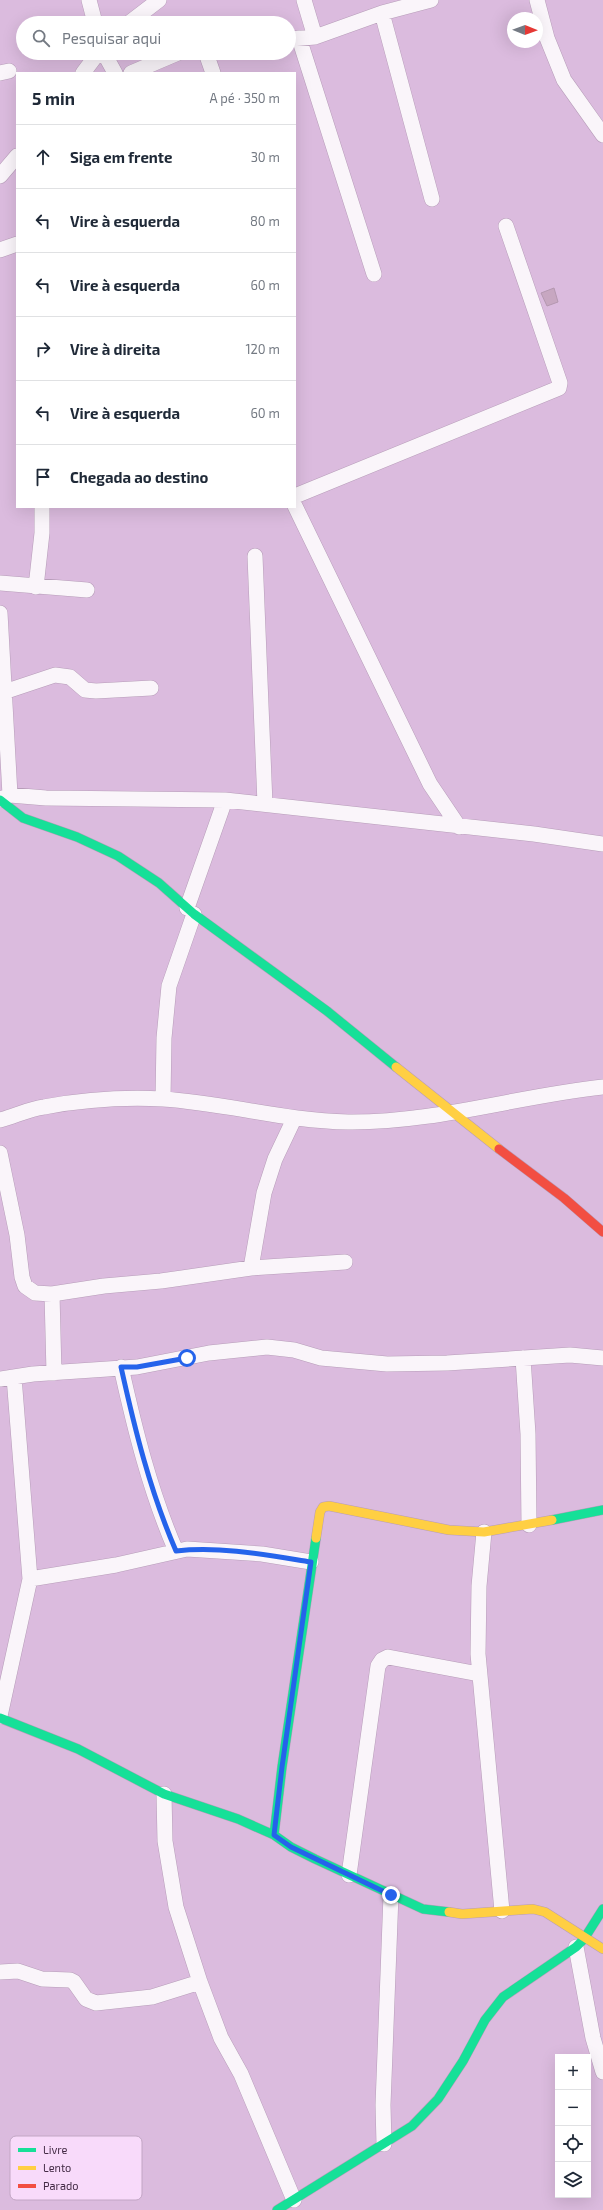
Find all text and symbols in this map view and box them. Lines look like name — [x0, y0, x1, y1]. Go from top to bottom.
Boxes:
north arrow — [507, 12, 543, 48]
search box — [16, 16, 296, 60]
icon: search — [30, 27, 52, 49]
text: Pesquisar aqui — [62, 29, 161, 47]
text: 5 min — [32, 88, 75, 108]
text: A pé · 350 m — [210, 90, 280, 106]
icon: ahead — [32, 146, 54, 168]
text: Siga em frente — [70, 148, 172, 166]
text: 30 m — [251, 149, 280, 165]
icon: left — [32, 210, 54, 232]
text: Vire à esquerda — [70, 212, 180, 230]
text: 80 m — [250, 213, 280, 229]
icon: left — [32, 274, 54, 296]
text: Vire à esquerda — [70, 276, 180, 294]
text: 60 m — [250, 277, 280, 293]
icon: right — [32, 338, 54, 360]
text: Vire à direita — [70, 340, 160, 358]
text: 120 m — [245, 341, 280, 357]
icon: left — [32, 402, 54, 424]
text: Vire à esquerda — [70, 404, 180, 422]
text: 60 m — [250, 405, 280, 421]
icon: arrive — [32, 466, 54, 488]
text: Chegada ao destino — [70, 468, 208, 486]
route start — [178, 1349, 196, 1367]
route end — [382, 1886, 400, 1904]
map controls — [555, 2054, 591, 2198]
button: + — [555, 2054, 591, 2090]
button: − — [555, 2090, 591, 2126]
button: locate — [555, 2126, 591, 2162]
legend — [10, 2136, 142, 2200]
text: Livre — [43, 2143, 67, 2156]
text: Lento — [43, 2161, 71, 2174]
button: layers — [555, 2162, 591, 2198]
text: Parado — [43, 2179, 79, 2192]

